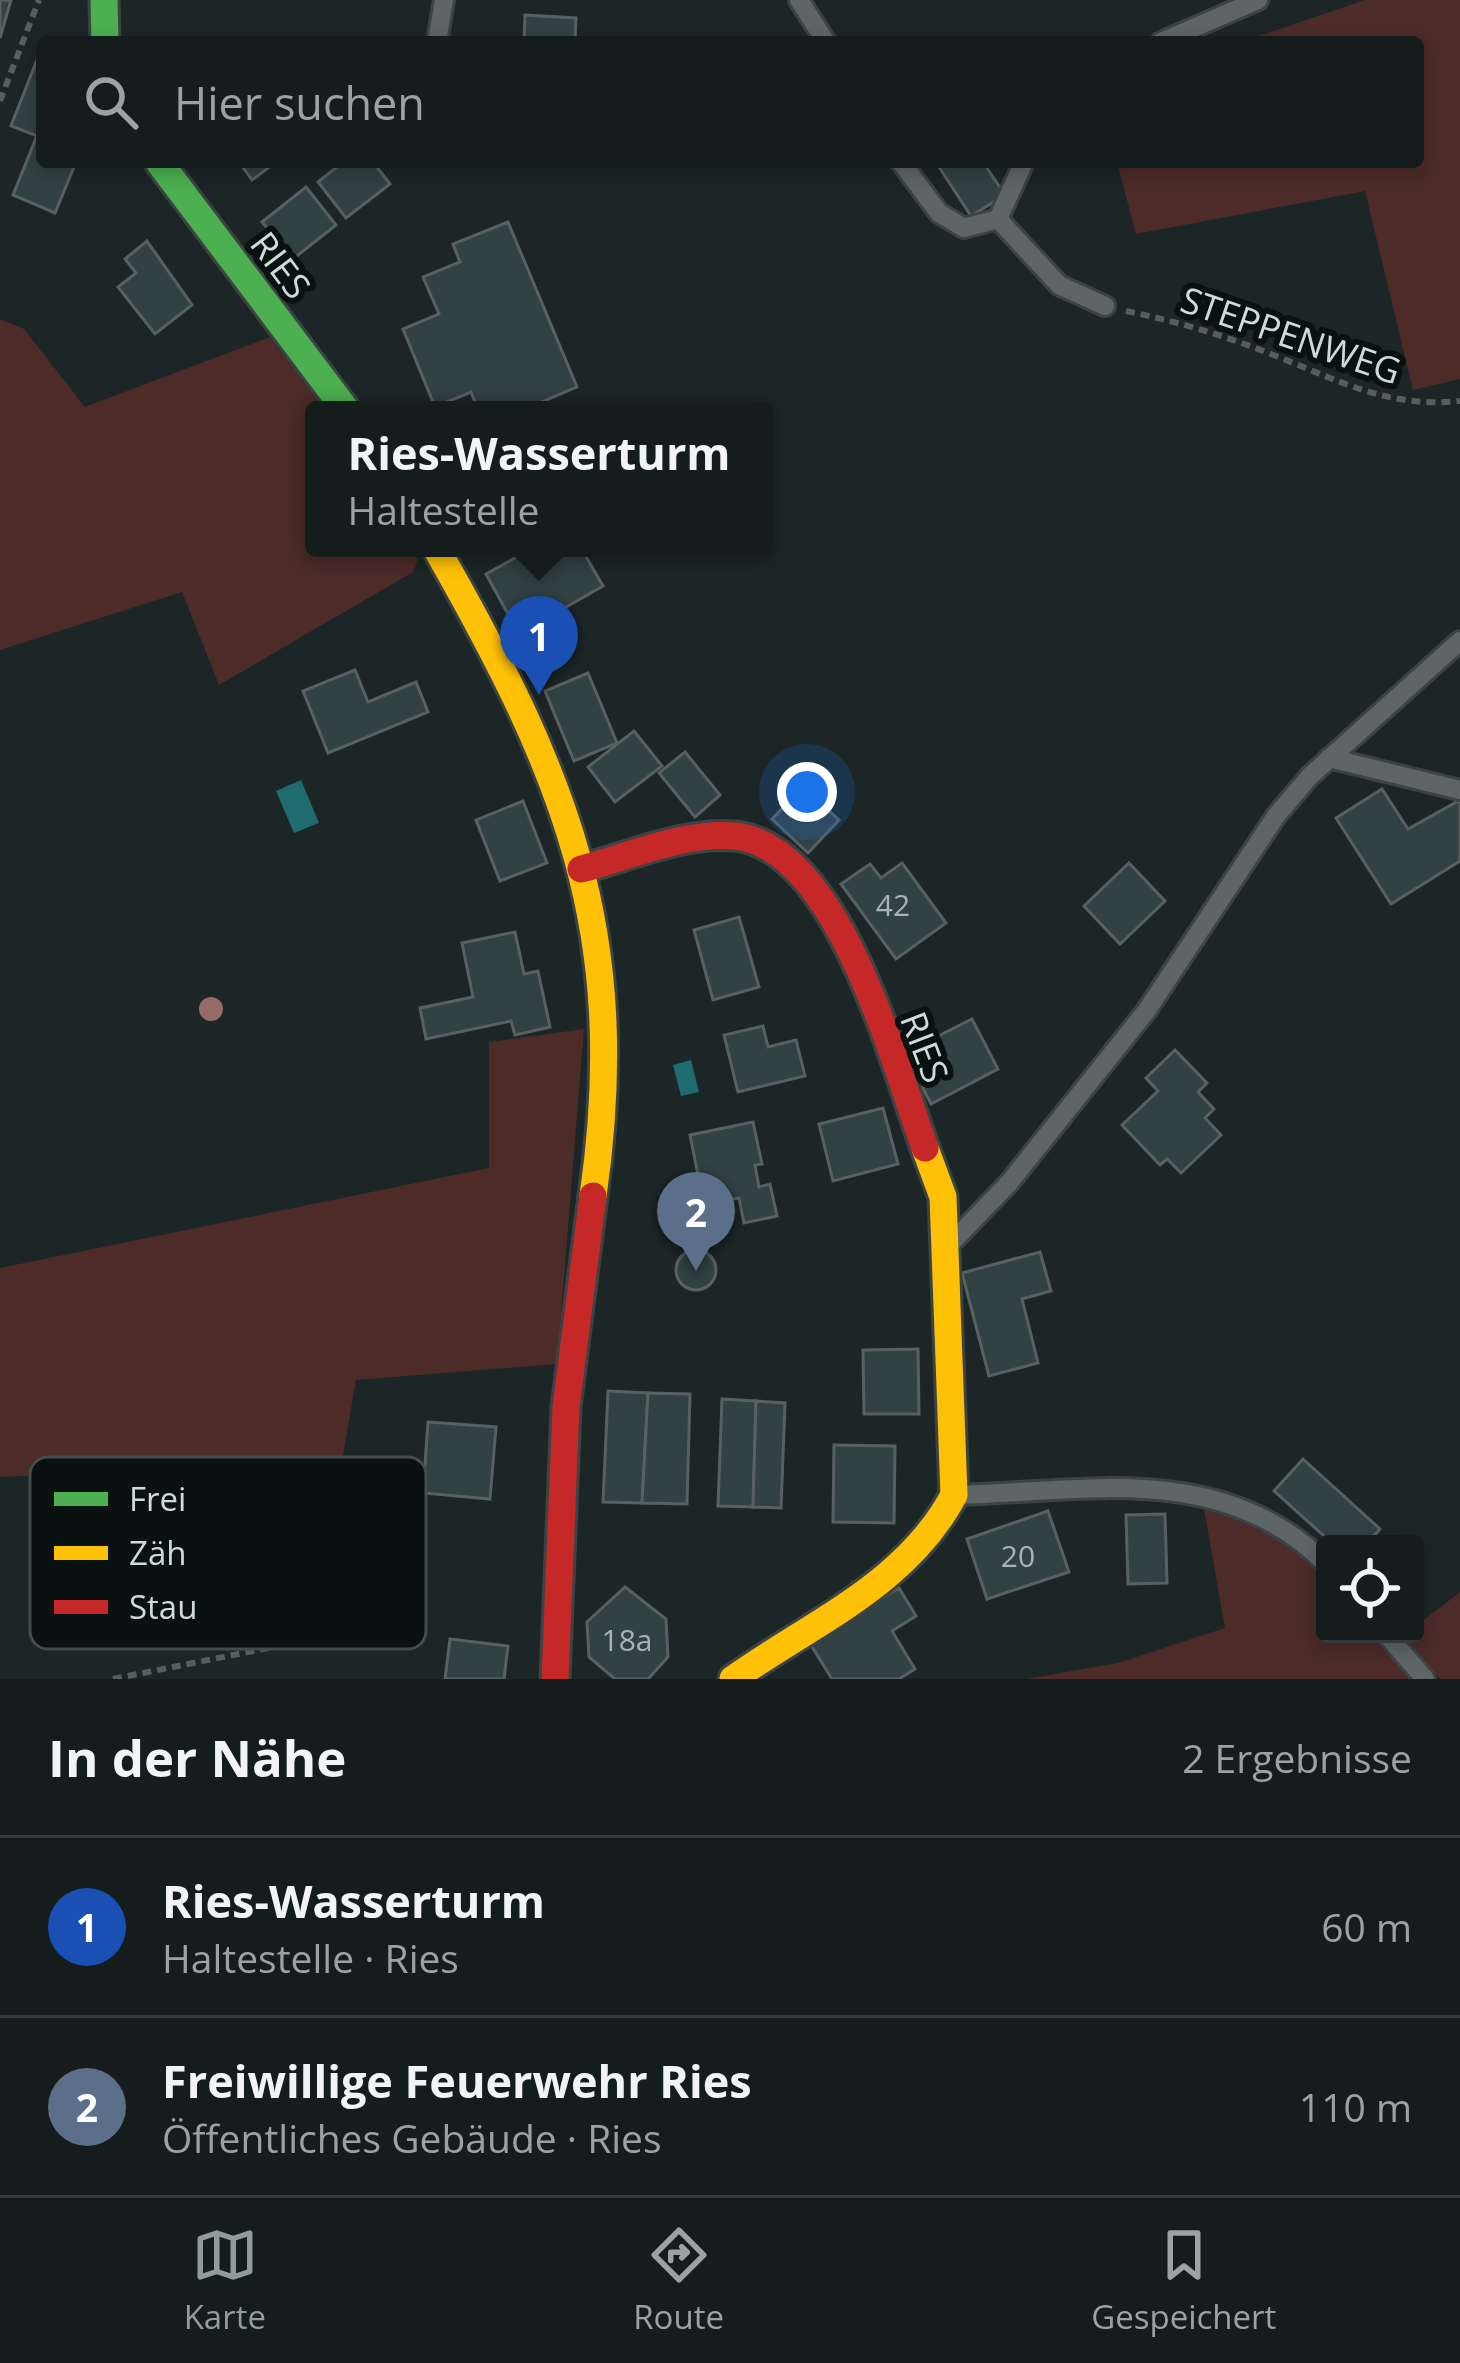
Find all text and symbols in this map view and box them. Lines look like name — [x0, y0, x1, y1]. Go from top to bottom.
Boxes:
search box — [36, 36, 1424, 168]
icon: search — [78, 69, 144, 135]
text: Hier suchen — [174, 72, 425, 133]
street label: RIES — [240, 221, 322, 309]
street label: STEPPENWEG — [1175, 274, 1407, 396]
popup — [305, 401, 773, 557]
text: Ries-Wasserturm — [347, 422, 731, 483]
text: Haltestelle — [347, 483, 540, 536]
pin: 1 — [500, 596, 578, 695]
your location — [777, 762, 837, 822]
house number: 42 — [876, 884, 910, 925]
street label: RIES — [889, 1005, 961, 1089]
pin: 2 — [657, 1172, 735, 1271]
legend — [30, 1457, 426, 1649]
text: Frei — [129, 1476, 186, 1521]
text: Zäh — [129, 1530, 186, 1575]
house number: 20 — [1001, 1535, 1035, 1576]
map controls — [1316, 1535, 1424, 1643]
button: locate — [1316, 1535, 1424, 1643]
text: Stau — [129, 1584, 197, 1629]
house number: 18a — [602, 1619, 652, 1660]
text: In der Nähe — [48, 1722, 346, 1792]
text: 2 Ergebnisse — [1182, 1731, 1412, 1784]
text: Ries-Wasserturm — [162, 1870, 545, 1931]
text: 1 — [76, 1900, 98, 1953]
text: 60 m — [1321, 1900, 1412, 1953]
text: Haltestelle · Ries — [162, 1931, 459, 1984]
text: Freiwillige Feuerwehr Ries — [162, 2050, 752, 2111]
text: 2 — [76, 2080, 98, 2133]
text: 110 m — [1299, 2080, 1412, 2133]
text: Öffentliches Gebäude · Ries — [162, 2111, 662, 2164]
tab: Karte — [184, 2222, 266, 2339]
tab: Route — [633, 2222, 724, 2339]
tab: Gespeichert — [1091, 2222, 1276, 2339]

